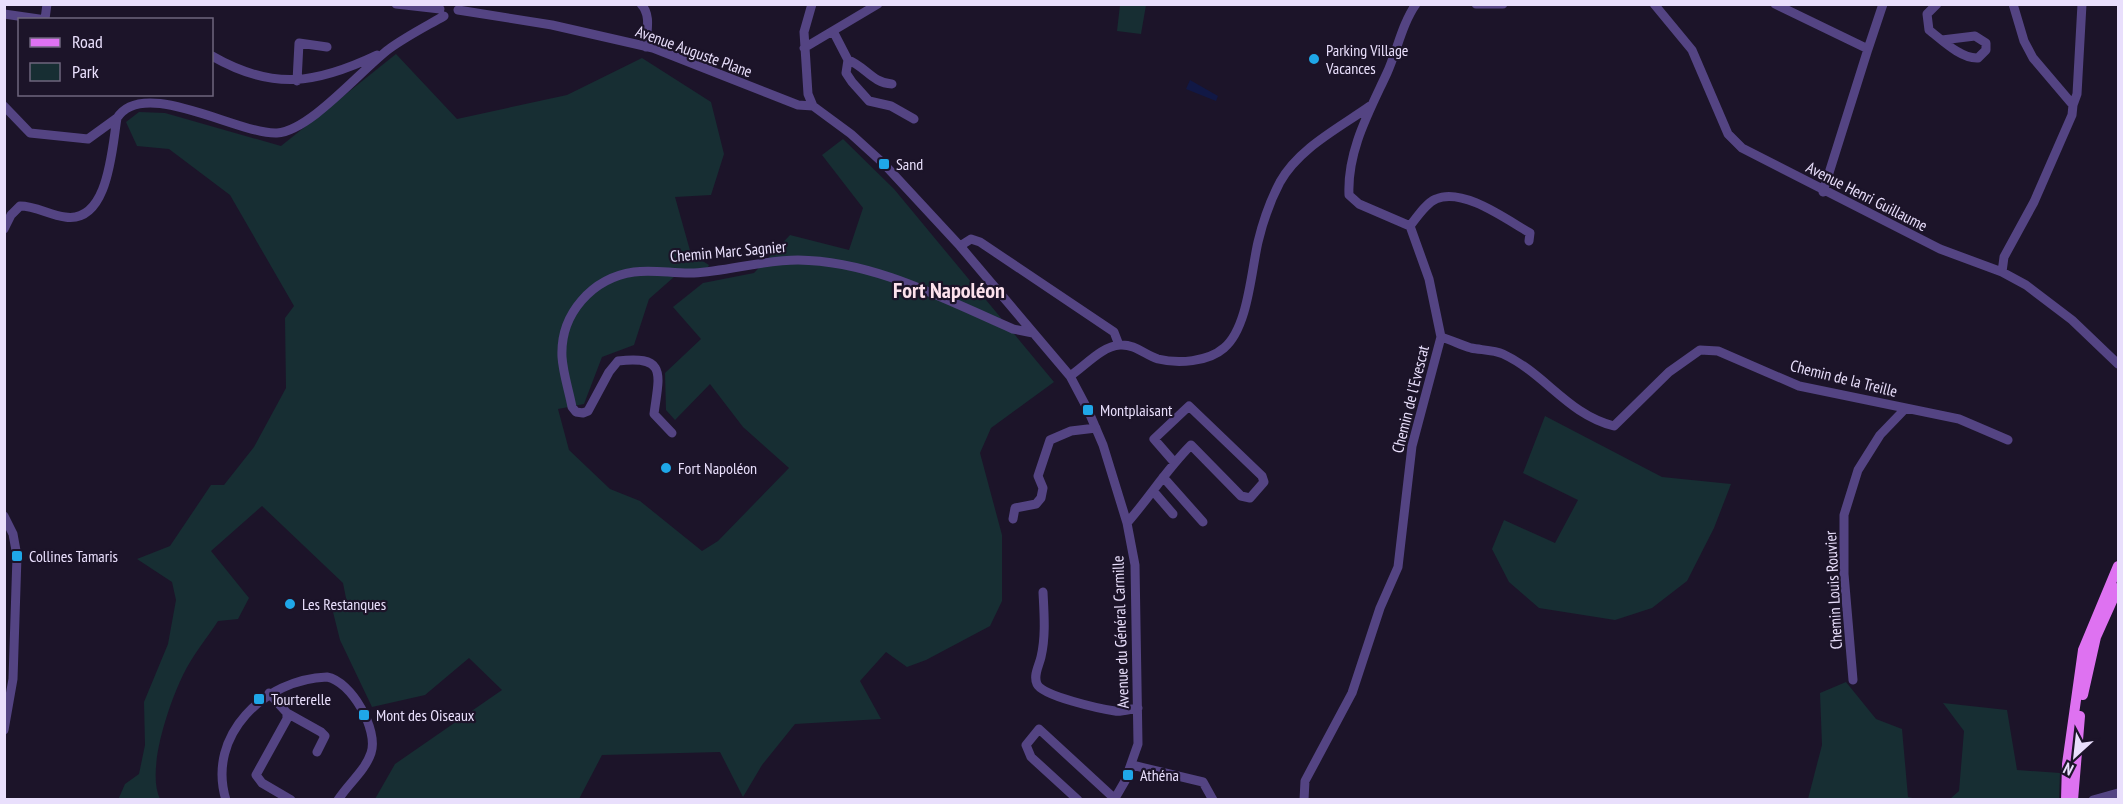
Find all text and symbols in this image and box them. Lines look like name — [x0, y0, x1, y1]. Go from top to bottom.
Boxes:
legend — [18, 18, 213, 96]
street label: Avenue Auguste Plane — [633, 21, 755, 81]
text: Road — [72, 30, 103, 53]
place label: Parking Village Vacances — [1325, 40, 1408, 78]
marker: Parking Village Vacances — [1307, 52, 1321, 66]
text: Park — [72, 60, 99, 83]
place label: Sand — [896, 154, 923, 174]
marker: Sand — [877, 157, 891, 171]
street label: Avenue Henri Guillaume — [1803, 157, 1931, 235]
street label: Chemin Marc Sagnier — [669, 236, 788, 266]
district label: Fort Napoléon — [893, 276, 1005, 304]
street label: Chemin de l'Evescat — [1387, 342, 1433, 455]
street label: Chemin de la Treille — [1788, 355, 1900, 401]
place label: Montplaisant — [1100, 400, 1173, 420]
marker: Montplaisant — [1081, 403, 1095, 417]
place label: Fort Napoléon — [678, 458, 757, 478]
marker: Fort Napoléon — [659, 461, 673, 475]
street label: Chemin Louis Rouvier — [1820, 529, 1846, 650]
place label: Collines Tamaris — [29, 546, 118, 566]
marker: Collines Tamaris — [10, 549, 24, 563]
street label: Avenue du Général Carmille — [1107, 555, 1133, 709]
place label: Les Restanques — [302, 594, 386, 614]
marker: Les Restanques — [283, 597, 297, 611]
place label: Tourterelle — [271, 689, 331, 709]
marker: Tourterelle — [252, 692, 266, 706]
place label: Mont des Oiseaux — [376, 705, 475, 725]
marker: Mont des Oiseaux — [357, 708, 371, 722]
north arrow — [2045, 726, 2105, 786]
text: N — [2060, 758, 2077, 780]
place label: Athéna — [1140, 765, 1179, 785]
marker: Athéna — [1121, 768, 1135, 782]

